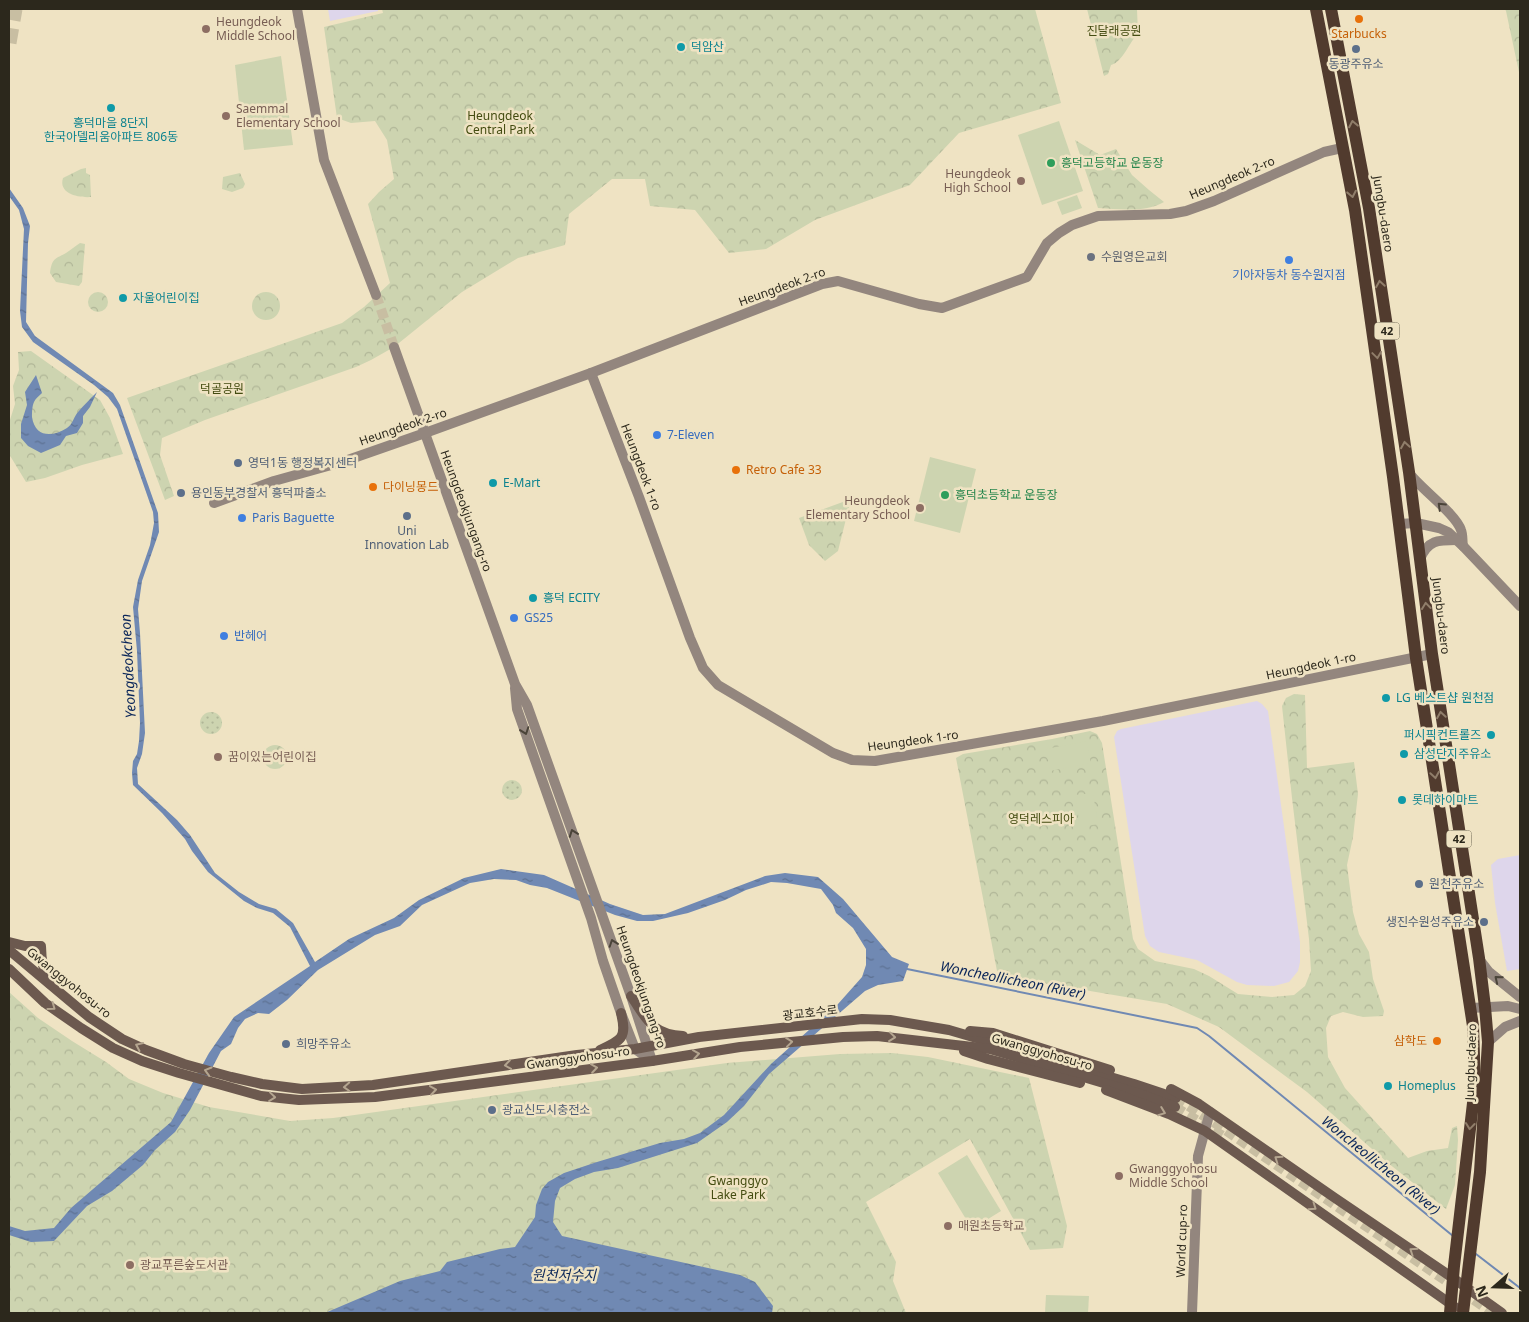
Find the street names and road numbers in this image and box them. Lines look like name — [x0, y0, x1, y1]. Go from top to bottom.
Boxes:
street label: Heungdeok 2-ro — [1186, 152, 1277, 203]
street label: Jungbu-daero — [1369, 174, 1398, 253]
street label: Heungdeok 2-ro — [736, 263, 828, 310]
road number: 42 — [1374, 322, 1400, 340]
street label: Heungdeok 2-ro — [357, 404, 449, 449]
street label: Heungdeok 1-ro — [617, 421, 666, 513]
street label: Heungdeokjungang-ro — [437, 448, 496, 574]
street label: Jungbu-daero — [1428, 576, 1455, 655]
street label: Heungdeok 1-ro — [1264, 648, 1357, 683]
street label: Heungdeok 1-ro — [866, 726, 959, 755]
road number: 42 — [1446, 831, 1472, 848]
street label: Heungdeokjungang-ro — [613, 923, 670, 1050]
street label: Gwanggyohosu-ro — [23, 943, 115, 1022]
street label: 광교호수로 — [782, 1001, 838, 1024]
street label: Jungbu-daero — [1461, 1023, 1480, 1102]
street label: Gwanggyohosu-ro — [990, 1029, 1095, 1074]
street label: Gwanggyohosu-ro — [525, 1042, 631, 1073]
street label: World cup-ro — [1172, 1204, 1191, 1278]

